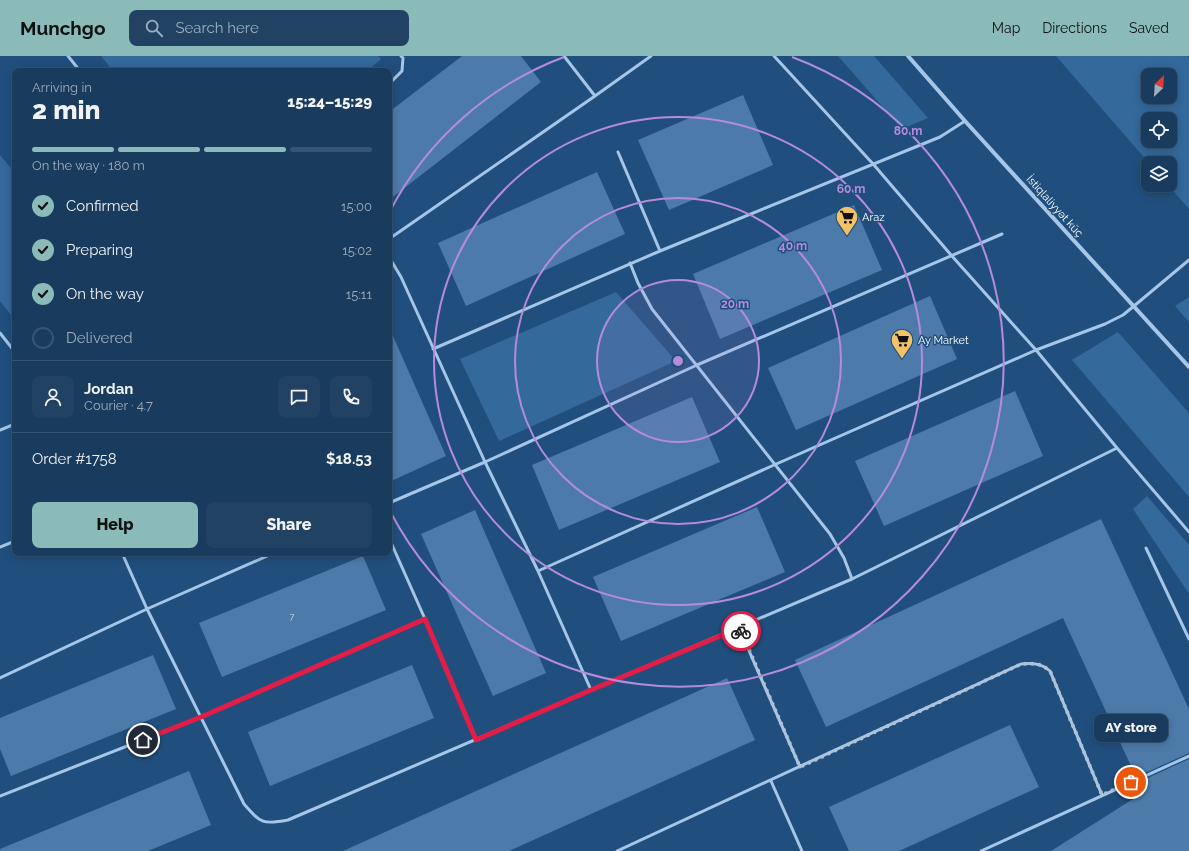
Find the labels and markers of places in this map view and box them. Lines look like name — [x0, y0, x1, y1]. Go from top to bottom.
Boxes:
supermarket icon: Araz — [834, 204, 860, 237]
place label: Araz — [862, 211, 885, 224]
supermarket icon: Ay Market — [889, 327, 915, 360]
place label: Ay Market — [918, 334, 969, 347]
centre of rings — [671, 354, 685, 368]
callout: AY store — [1094, 714, 1168, 742]
pin — [126, 723, 160, 757]
pin — [1114, 765, 1148, 799]

